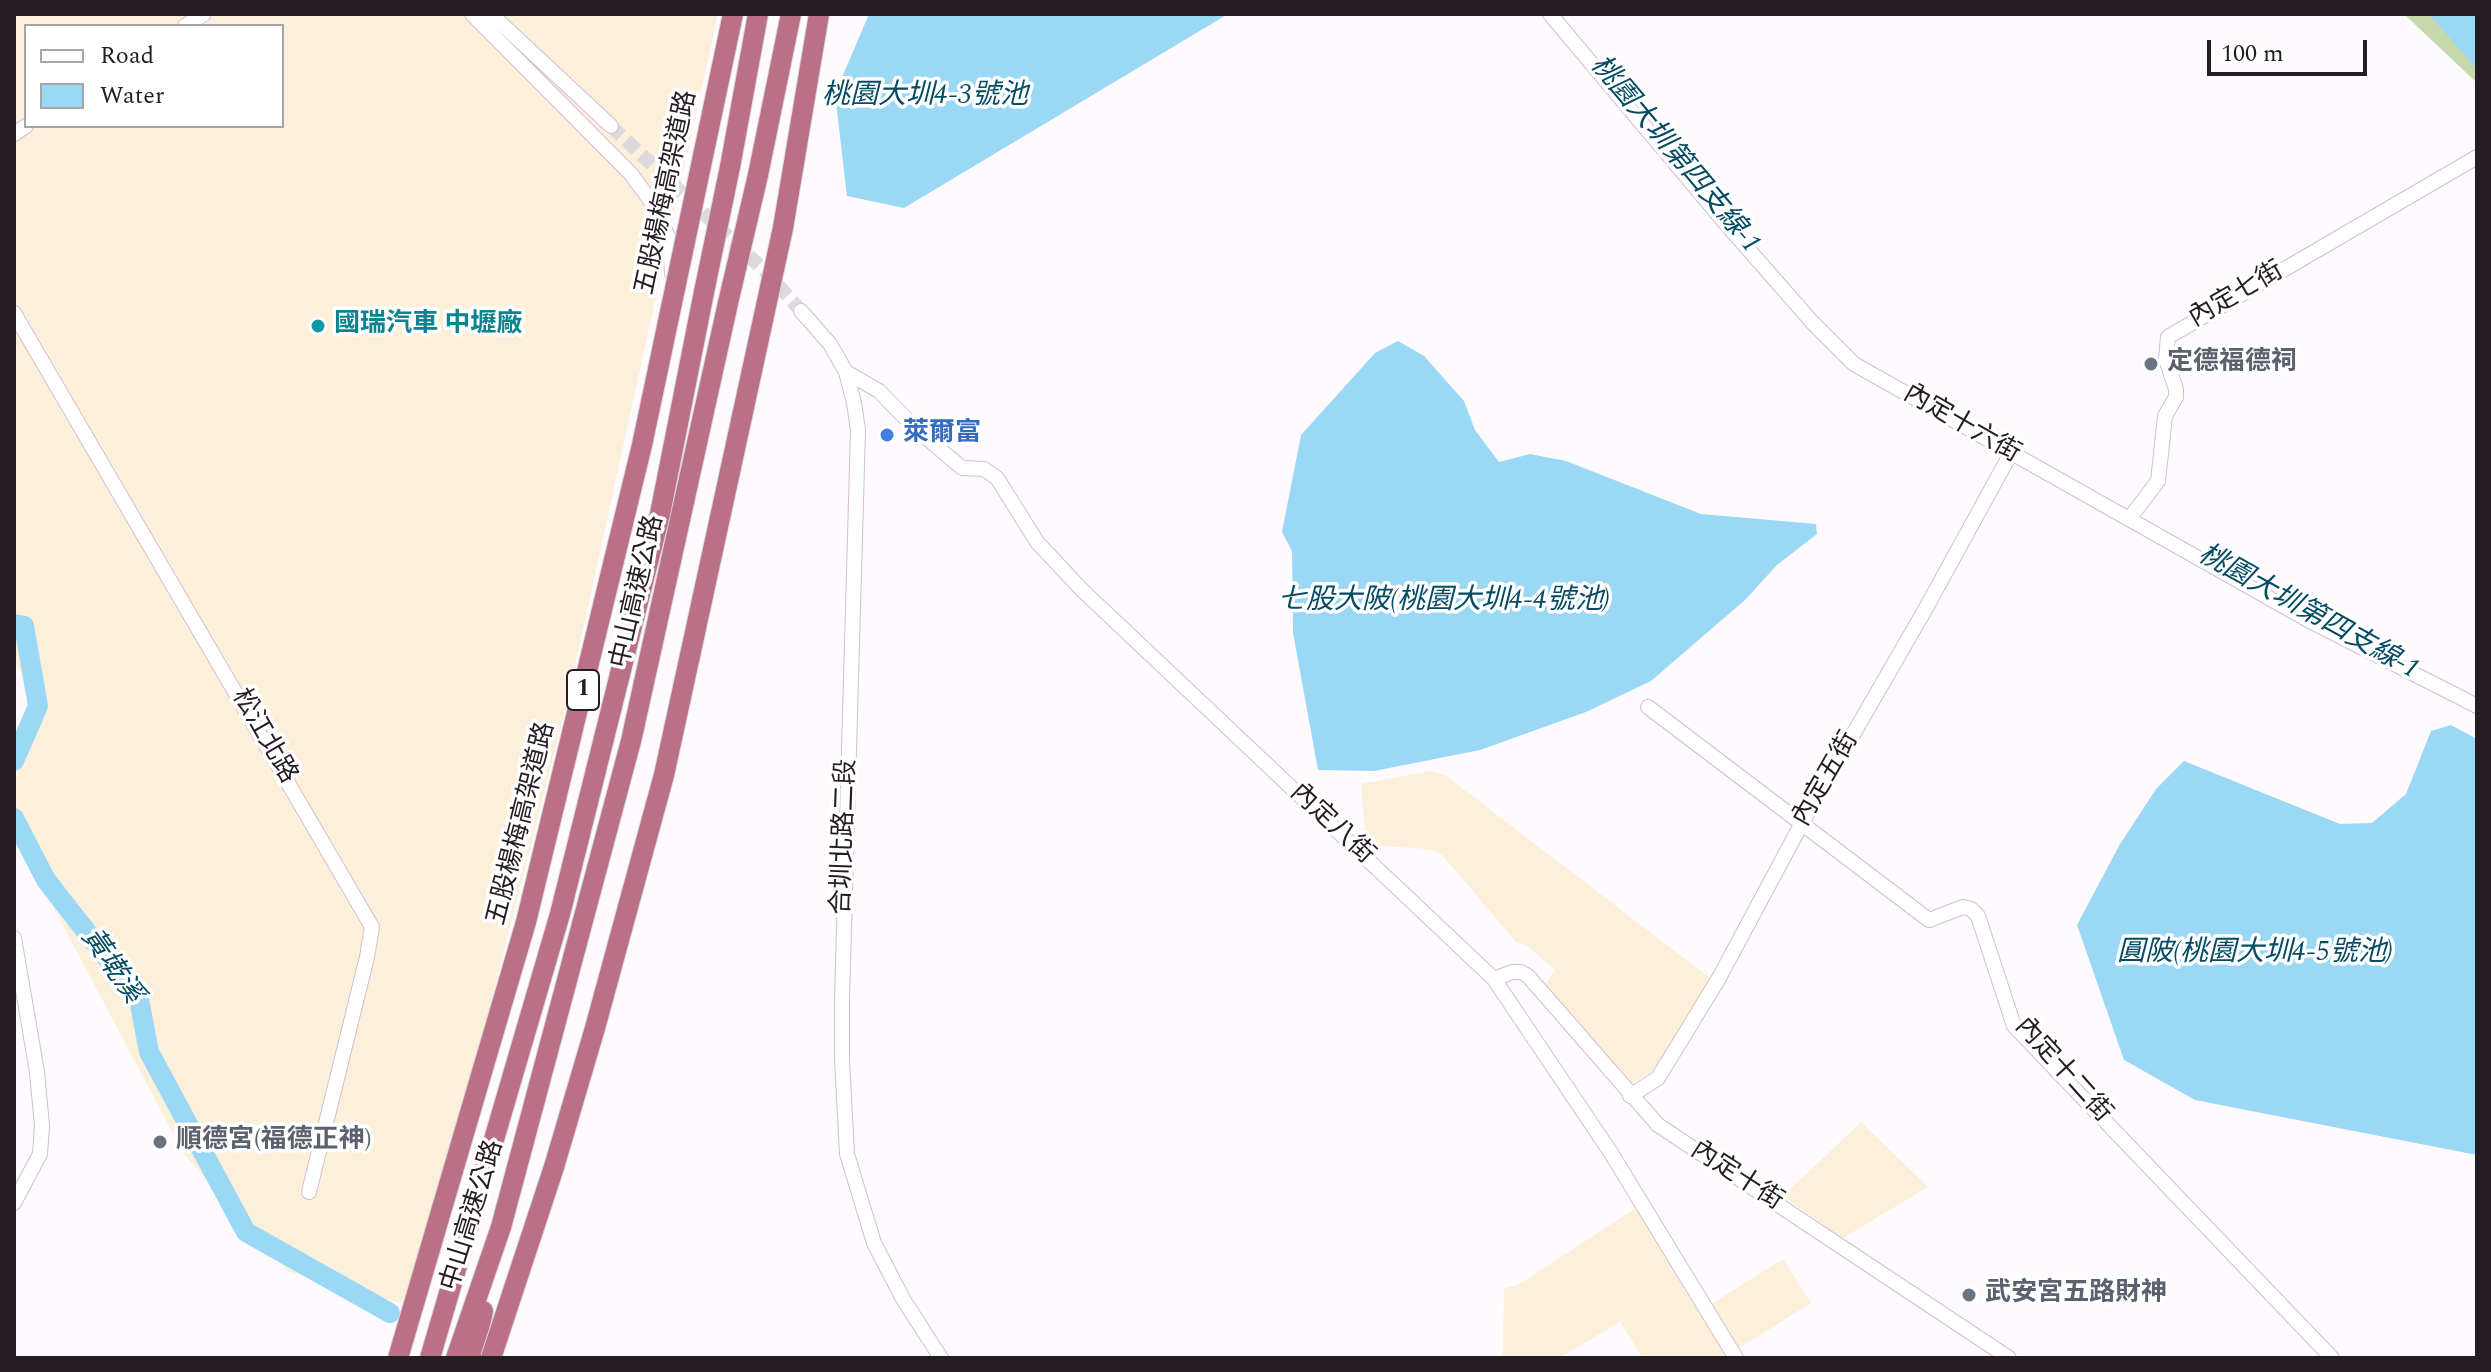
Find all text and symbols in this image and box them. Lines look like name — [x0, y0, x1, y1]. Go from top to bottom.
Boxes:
legend — [24, 24, 284, 128]
scale bar — [2211, 24, 2371, 74]
text: 100 m — [2221, 36, 2284, 72]
text: Road — [100, 38, 154, 74]
water label: 桃園大圳第四支線-1 — [1581, 50, 1767, 262]
text: Water — [100, 78, 164, 114]
water label: 桃園大圳4-3號池 — [822, 81, 1028, 115]
street label: 五股楊梅高架道路 — [631, 88, 705, 298]
street label: 內定七街 — [2184, 256, 2290, 336]
place label: 國瑞汽車 中壢廠 — [334, 310, 522, 342]
marker: 國瑞汽車 中壢廠 — [309, 317, 327, 335]
place label: 定德福德祠 — [2167, 348, 2297, 380]
marker: 定德福德祠 — [2142, 355, 2160, 373]
street label: 內定十六街 — [1897, 379, 2025, 471]
place label: 萊爾富 — [903, 419, 981, 451]
marker: 萊爾富 — [878, 426, 896, 444]
street label: 中山高速公路 — [606, 512, 672, 672]
water label: 桃園大圳第四支線-1 — [2191, 539, 2425, 689]
water label: 七股大陂(桃園大圳4-4號池) — [1278, 586, 1610, 620]
road number: 1 — [567, 670, 599, 710]
street label: 松江北路 — [223, 684, 303, 790]
street label: 五股楊梅高架道路 — [483, 719, 563, 929]
street label: 內定五街 — [1787, 727, 1867, 833]
street label: 合圳北路二段 — [828, 759, 864, 915]
street label: 內定八街 — [1282, 778, 1380, 872]
water label: 黃墘溪 — [72, 923, 148, 1011]
water label: 圓陂(桃園大圳4-5號池) — [2117, 938, 2393, 972]
street label: 內定十二街 — [2007, 1012, 2117, 1130]
place label: 順德宮(福德正神) — [176, 1126, 372, 1158]
marker: 順德宮(福德正神) — [151, 1133, 169, 1151]
street label: 內定十街 — [1684, 1136, 1788, 1218]
street label: 中山高速公路 — [436, 1137, 512, 1295]
place label: 武安宮五路財神 — [1985, 1279, 2167, 1311]
marker: 武安宮五路財神 — [1960, 1286, 1978, 1304]

